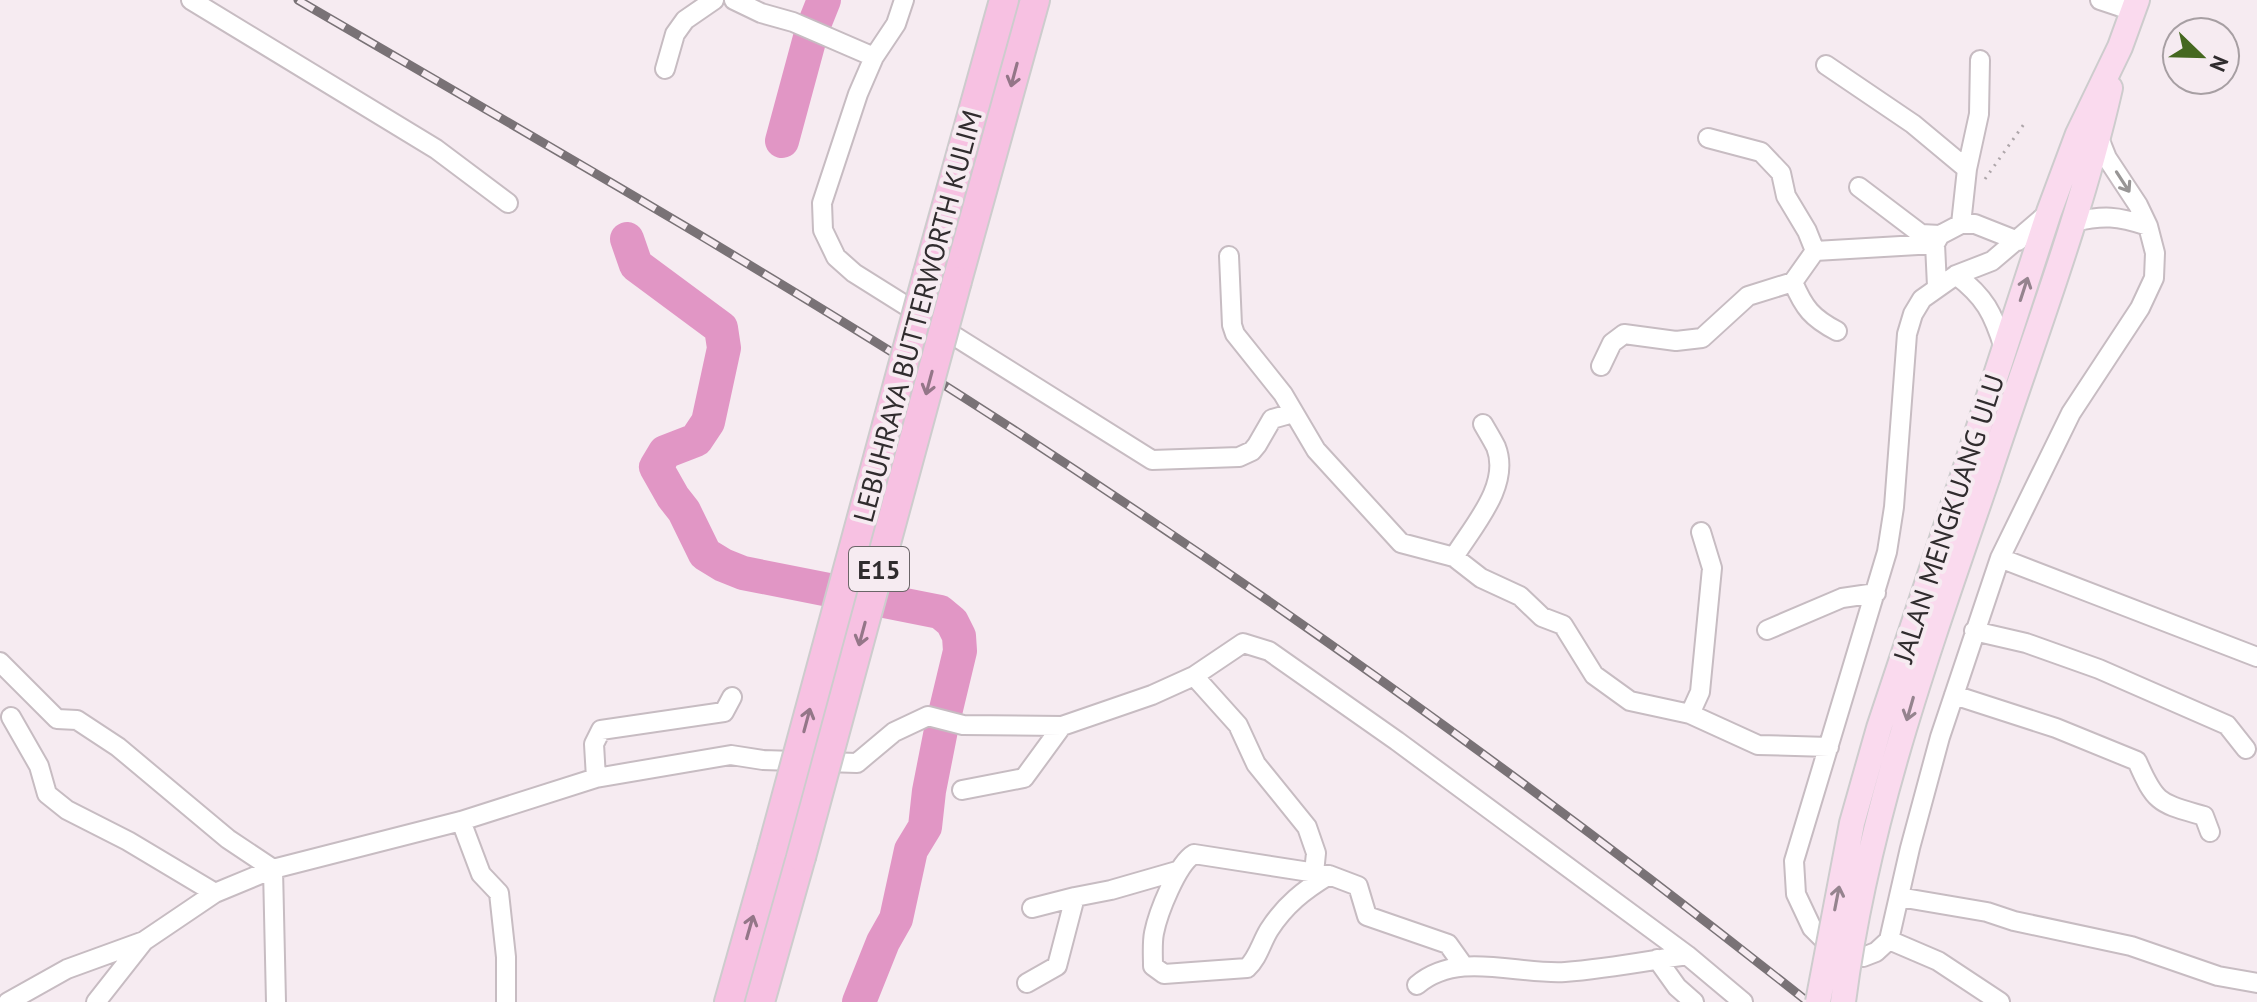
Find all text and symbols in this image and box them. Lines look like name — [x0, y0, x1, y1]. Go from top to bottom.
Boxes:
north arrow — [2161, 16, 2241, 96]
text: N — [2204, 52, 2235, 76]
one-way arrow — [1006, 62, 1021, 88]
street label: LEBUHRAYA BUTTERWORTH KULIM — [844, 106, 990, 526]
one-way arrow — [2115, 171, 2131, 193]
one-way arrow — [2018, 277, 2032, 302]
one-way arrow — [921, 369, 936, 395]
street label: JALAN MENGKUANG ULU — [1884, 369, 2012, 668]
road number: E15 — [849, 547, 909, 591]
one-way arrow — [853, 620, 868, 646]
one-way arrow — [1902, 696, 1917, 722]
one-way arrow — [801, 708, 816, 734]
one-way arrow — [1830, 885, 1845, 911]
one-way arrow — [744, 915, 758, 940]

